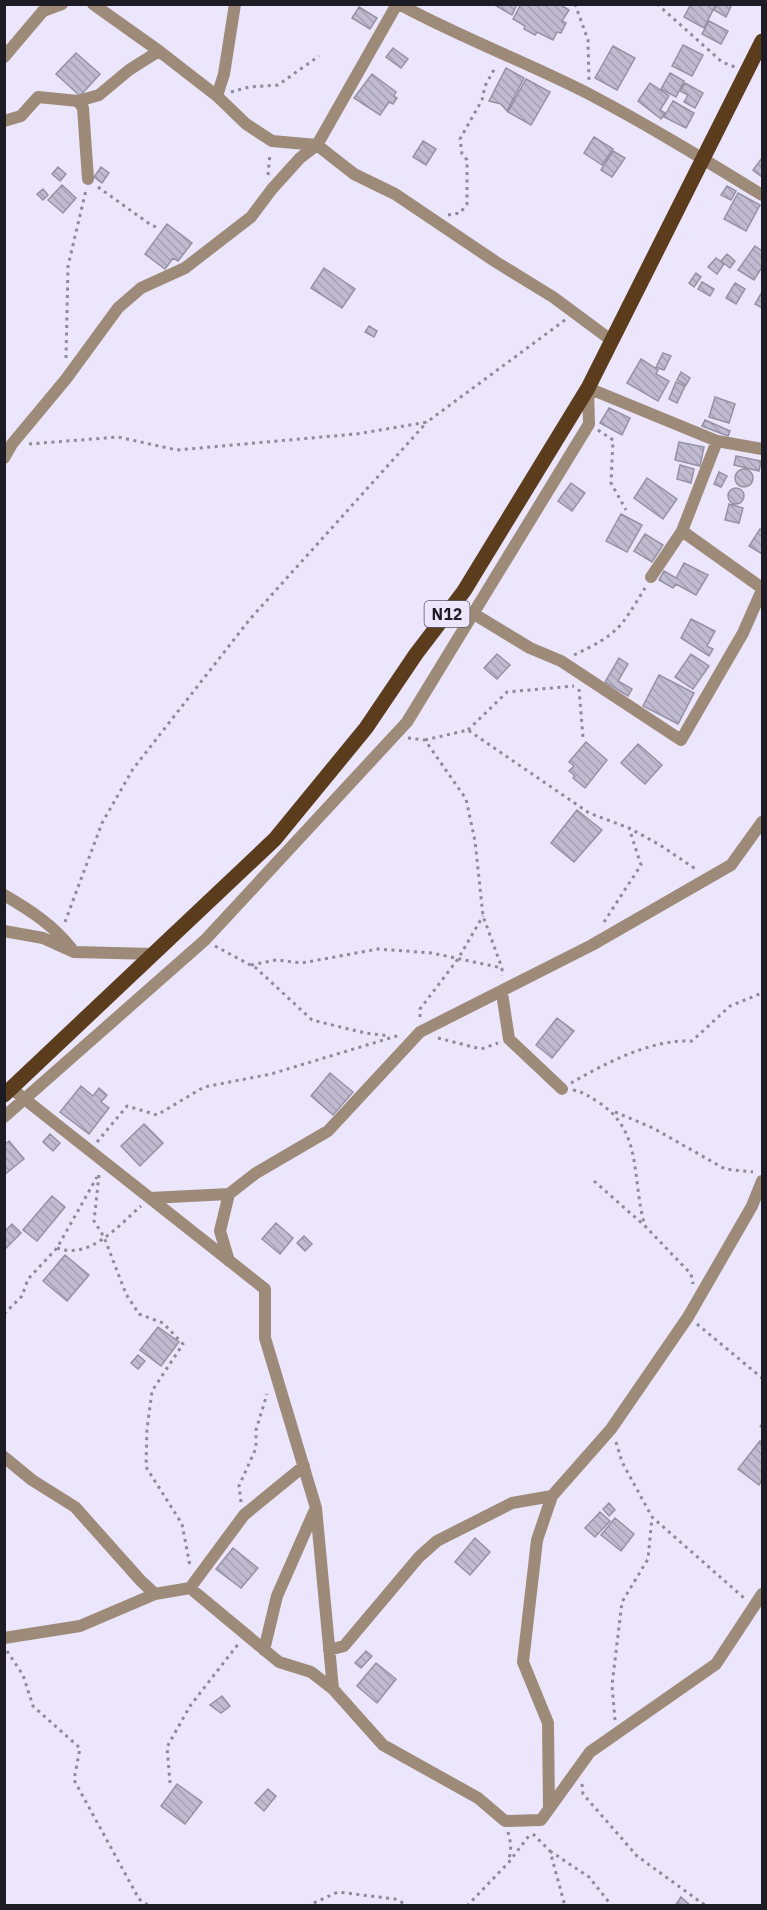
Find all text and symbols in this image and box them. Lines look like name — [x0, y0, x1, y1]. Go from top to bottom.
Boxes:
road number: N12 — [424, 601, 470, 627]

